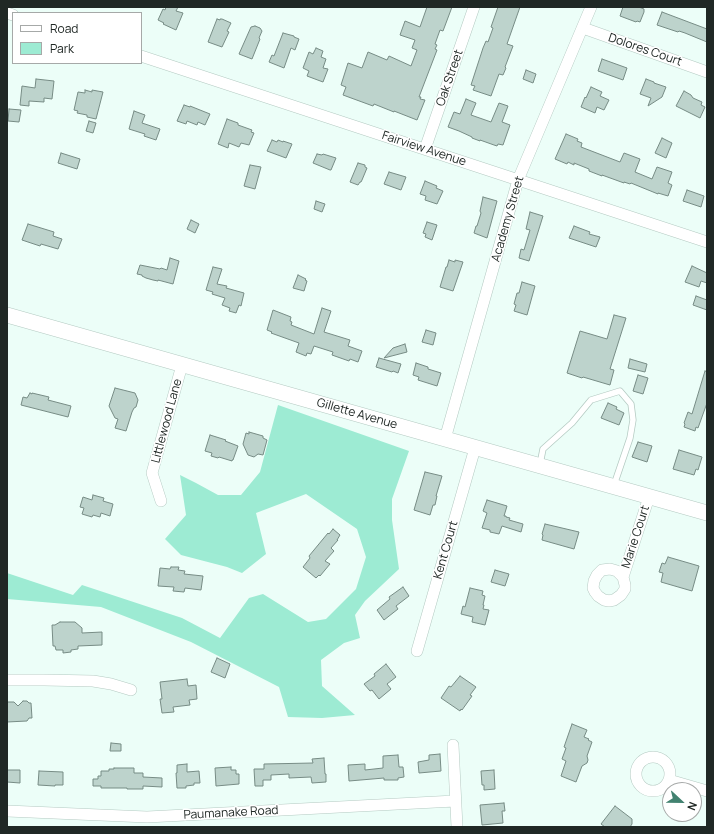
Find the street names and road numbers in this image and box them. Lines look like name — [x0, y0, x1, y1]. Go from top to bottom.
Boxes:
street label: Dolores Court — [606, 31, 684, 69]
street label: Oak Street — [434, 48, 466, 108]
street label: Fairview Avenue — [380, 129, 468, 169]
street label: Academy Street — [489, 174, 527, 264]
street label: Littlewood Lane — [149, 377, 185, 465]
street label: Gillette Avenue — [315, 396, 399, 432]
street label: Marie Court — [619, 504, 653, 570]
street label: Kent Court — [431, 519, 461, 581]
street label: Paumanake Road — [183, 803, 279, 823]

